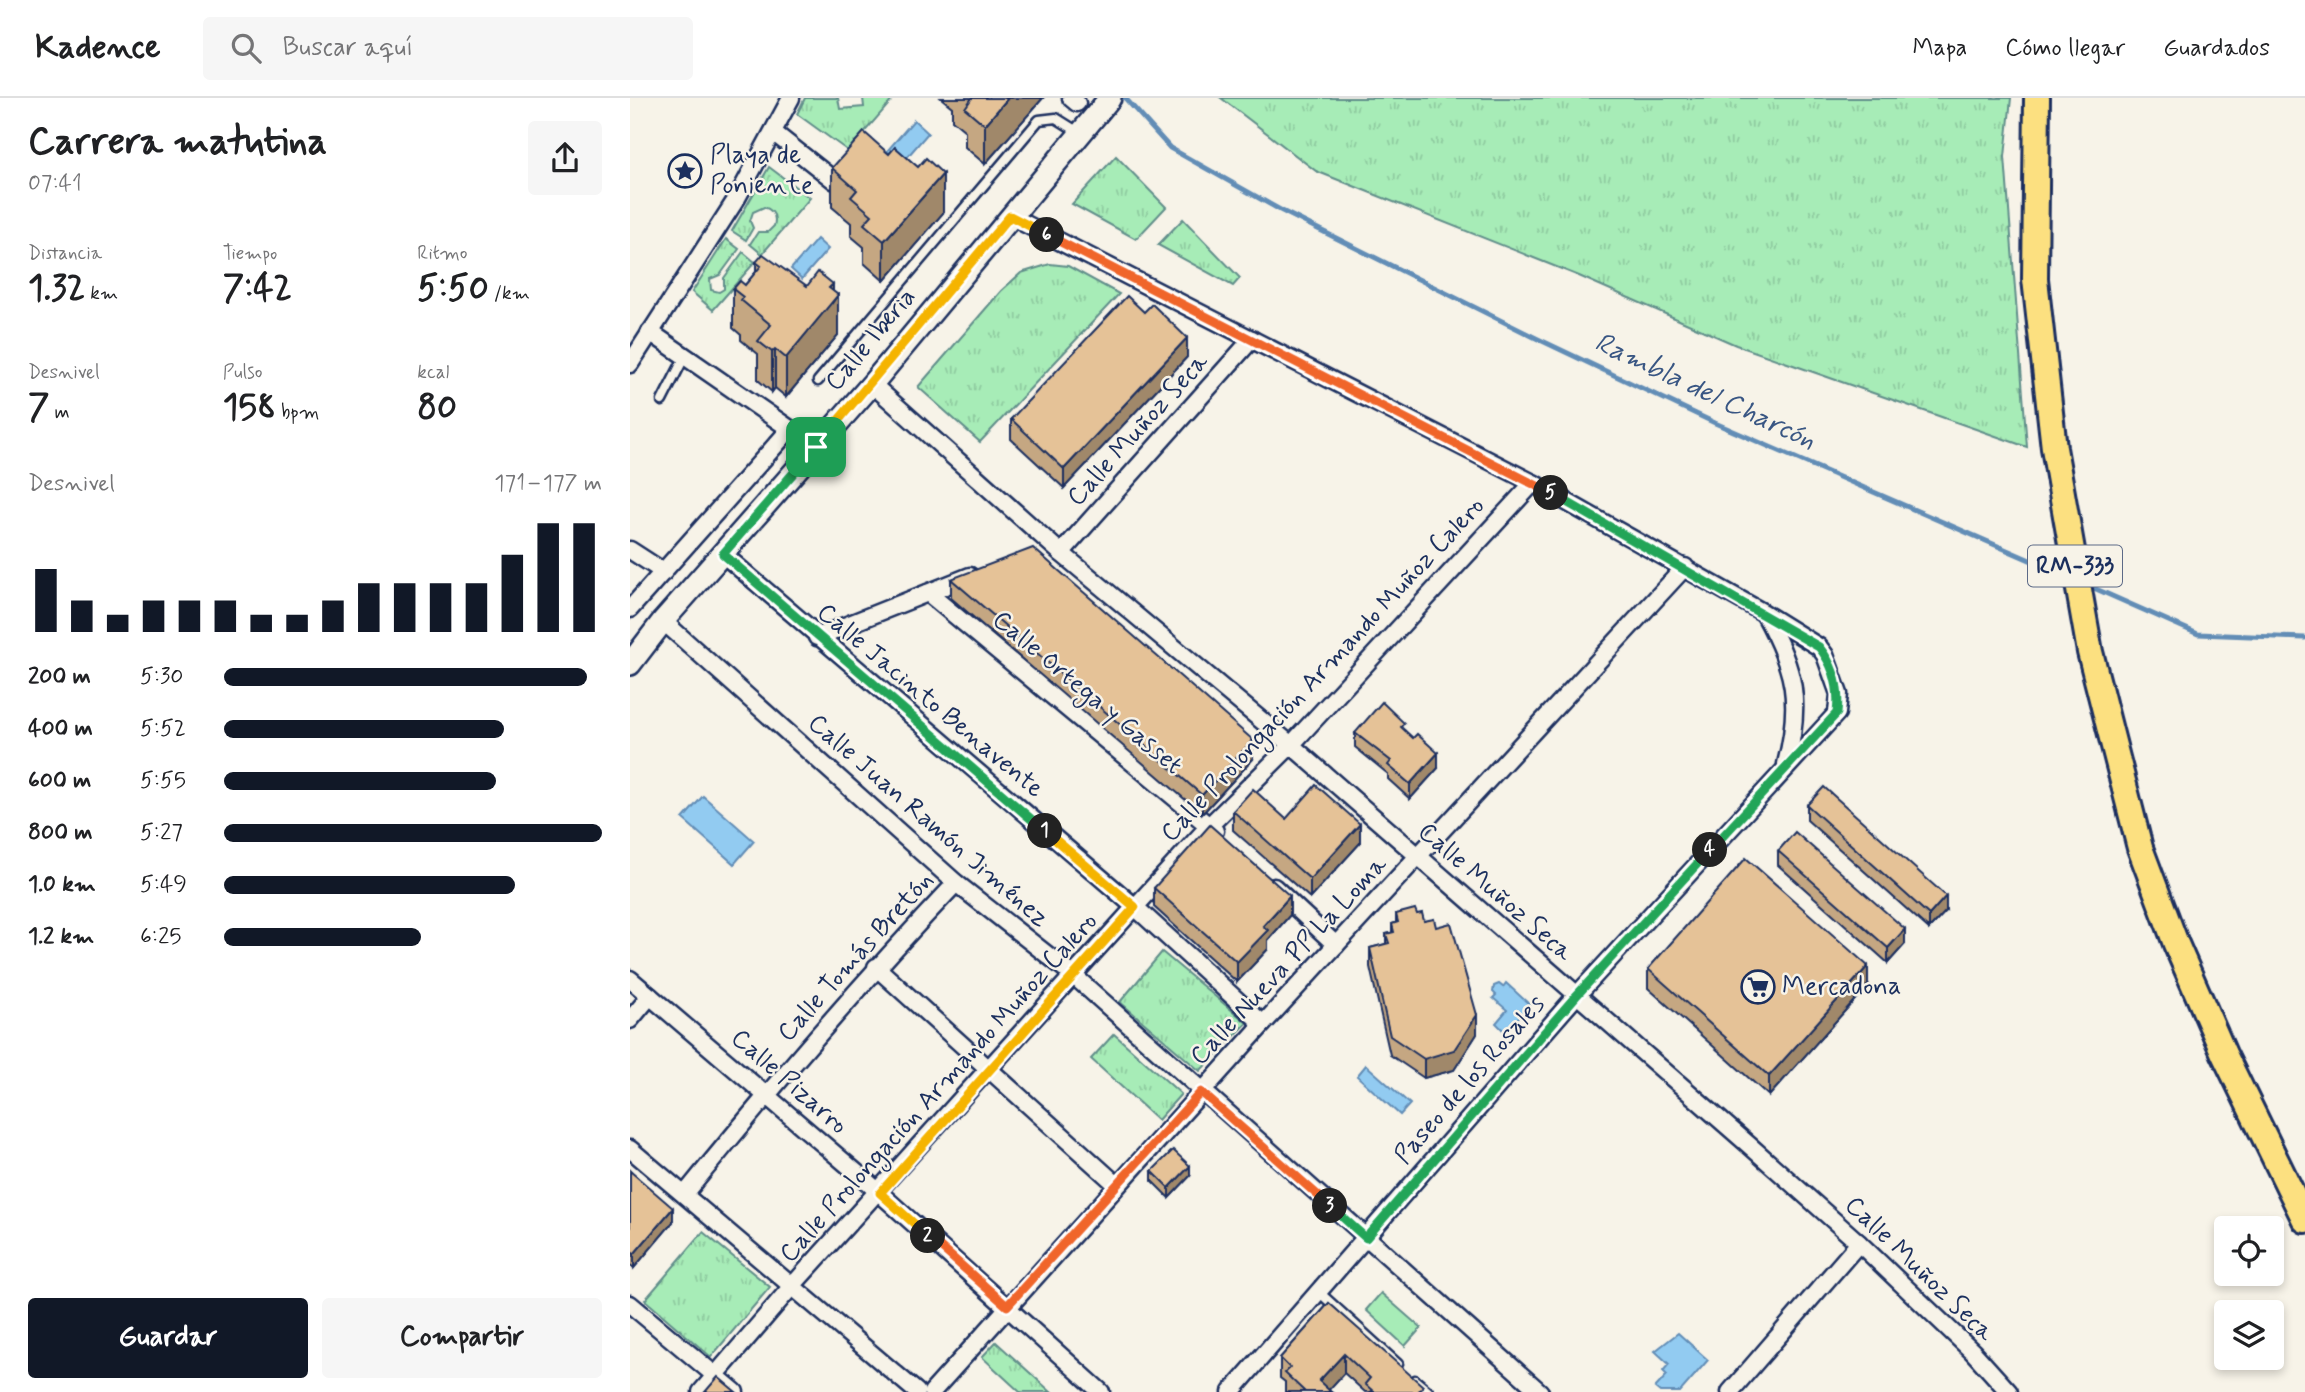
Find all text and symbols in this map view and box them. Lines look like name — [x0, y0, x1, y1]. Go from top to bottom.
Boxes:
search box — [203, 17, 693, 80]
text: Kadence — [35, 26, 161, 70]
icon: search — [227, 29, 265, 67]
text: Buscar aquí — [283, 31, 413, 65]
text: Mapa — [1912, 33, 1967, 64]
text: Cómo llegar — [2005, 33, 2125, 64]
text: Guardados — [2163, 33, 2270, 64]
text: Carrera matutina — [28, 118, 327, 167]
button: share — [528, 121, 602, 195]
place label: Playa de Poniente — [710, 139, 814, 203]
place icon: Playa de Poniente — [666, 152, 704, 190]
text: 07:41 — [28, 169, 82, 199]
pin: 6 — [1030, 218, 1064, 252]
text: 6 — [1042, 222, 1051, 247]
text: Distancia — [28, 241, 102, 266]
text: Tiempo — [223, 241, 277, 266]
text: Ritmo — [417, 241, 468, 266]
text: 1.32 — [28, 266, 85, 312]
text: 7:42 — [223, 266, 292, 312]
text: 5:50 — [417, 266, 489, 312]
text: km — [85, 281, 118, 306]
text: /km — [489, 281, 530, 306]
street label: Calle Iberia — [818, 281, 924, 399]
water label: Rambla del Charcón — [1588, 325, 1822, 459]
street label: Calle Muñoz Seca — [1060, 346, 1216, 514]
text: Desnivel — [28, 360, 100, 385]
text: Pulso — [223, 360, 262, 385]
text: kcal — [417, 360, 449, 385]
text: 7 — [28, 385, 49, 431]
text: 158 — [223, 385, 276, 431]
text: 80 — [417, 385, 457, 431]
text: m — [49, 400, 70, 425]
text: bpm — [276, 400, 319, 425]
pin — [786, 417, 846, 477]
icon: arrive — [797, 428, 835, 466]
text: Desnivel — [28, 469, 115, 499]
text: 171–177 m — [494, 469, 602, 499]
pin: 5 — [1534, 476, 1569, 510]
text: 5 — [1545, 480, 1556, 505]
street label: Calle Prolongación Armando Muñoz Calero — [1154, 490, 1494, 851]
road number: RM-333 — [2028, 546, 2122, 587]
street label: Calle Jacinto Benavente — [809, 596, 1051, 806]
street label: Calle Ortega y Gasset — [983, 603, 1189, 784]
text: 200 m — [28, 662, 91, 692]
text: 5:30 — [140, 662, 184, 692]
street label: Calle Juan Ramón Jiménez — [800, 707, 1056, 935]
text: 400 m — [28, 714, 93, 744]
text: 5:52 — [140, 714, 186, 744]
text: 600 m — [28, 766, 91, 796]
text: 5:55 — [140, 766, 186, 796]
pin: 1 — [1028, 814, 1062, 848]
street label: Calle Muñoz Seca — [1410, 815, 1580, 969]
text: 800 m — [28, 818, 92, 848]
text: 5:27 — [140, 818, 183, 848]
text: 1 — [1040, 818, 1049, 843]
pin: 4 — [1692, 832, 1728, 868]
text: 4 — [1704, 837, 1715, 862]
street label: Calle Nueva PP La Loma — [1183, 849, 1395, 1073]
street label: Calle Tomás Bretón — [770, 864, 942, 1050]
text: 1.0 km — [28, 870, 96, 900]
text: 5:49 — [140, 870, 187, 900]
street label: Calle Prolongación Armando Muñoz Calero — [772, 906, 1107, 1272]
text: 1.2 km — [28, 922, 94, 952]
text: 6:25 — [140, 922, 181, 952]
supermarket icon: Mercadona — [1739, 968, 1777, 1006]
place label: Mercadona — [1782, 970, 1901, 1004]
street label: Paseo de los Rosales — [1387, 988, 1553, 1172]
street label: Calle Pizarro — [723, 1022, 855, 1142]
pin: 3 — [1312, 1188, 1348, 1224]
street label: Calle Muñoz Seca — [1837, 1189, 2001, 1349]
text: 3 — [1325, 1193, 1334, 1218]
map controls — [2214, 1216, 2284, 1370]
button: locate — [2214, 1216, 2284, 1286]
pin: 2 — [910, 1218, 946, 1254]
text: 2 — [923, 1223, 932, 1248]
button: Guardar — [28, 1298, 308, 1378]
button: Compartir — [322, 1298, 602, 1378]
button: layers — [2214, 1300, 2284, 1370]

